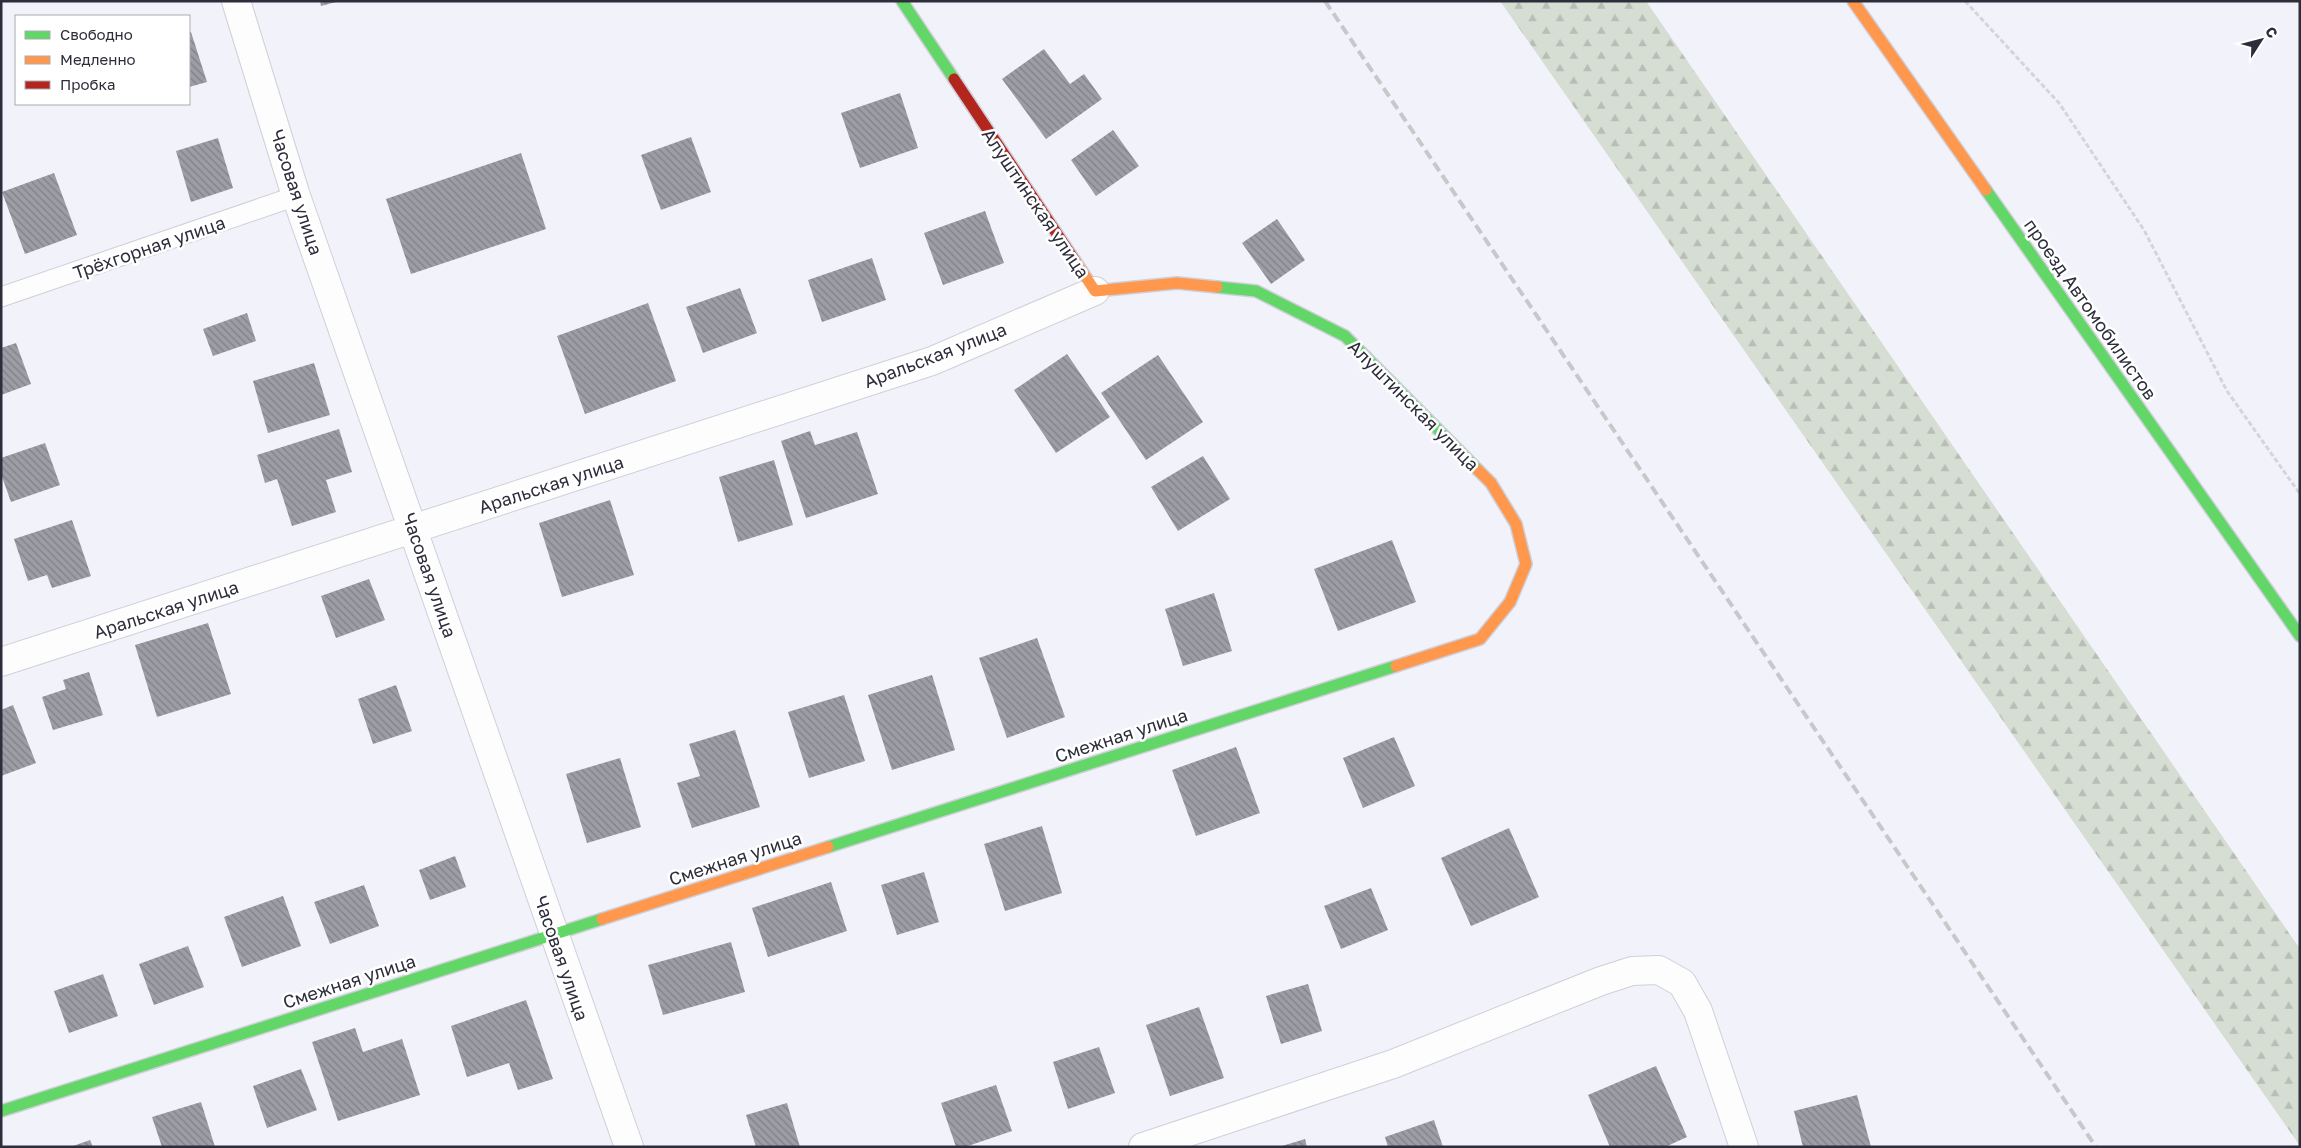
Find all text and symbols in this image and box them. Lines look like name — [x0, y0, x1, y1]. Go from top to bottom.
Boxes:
legend — [15, 15, 190, 105]
north arrow — [2236, 15, 2286, 65]
text: С — [2262, 23, 2282, 41]
text: Свободно — [60, 25, 133, 43]
text: Медленно — [60, 50, 136, 68]
text: Пробка — [60, 75, 115, 93]
street label: Алуштинская улица — [978, 124, 1094, 282]
street label: Часовая улица — [266, 126, 328, 258]
street label: Трёхгорная улица — [70, 211, 228, 283]
street label: проезд Автомобилистов — [2020, 214, 2162, 404]
street label: Аральская улица — [861, 318, 1009, 392]
street label: Алуштинская улица — [1344, 335, 1484, 475]
street label: Аральская улица — [476, 450, 626, 518]
street label: Часовая улица — [398, 510, 462, 640]
street label: Аральская улица — [91, 575, 241, 643]
street label: Смежная улица — [1052, 703, 1190, 767]
street label: Смежная улица — [666, 826, 804, 890]
street label: Часовая улица — [530, 893, 594, 1023]
street label: Смежная улица — [280, 949, 418, 1013]

